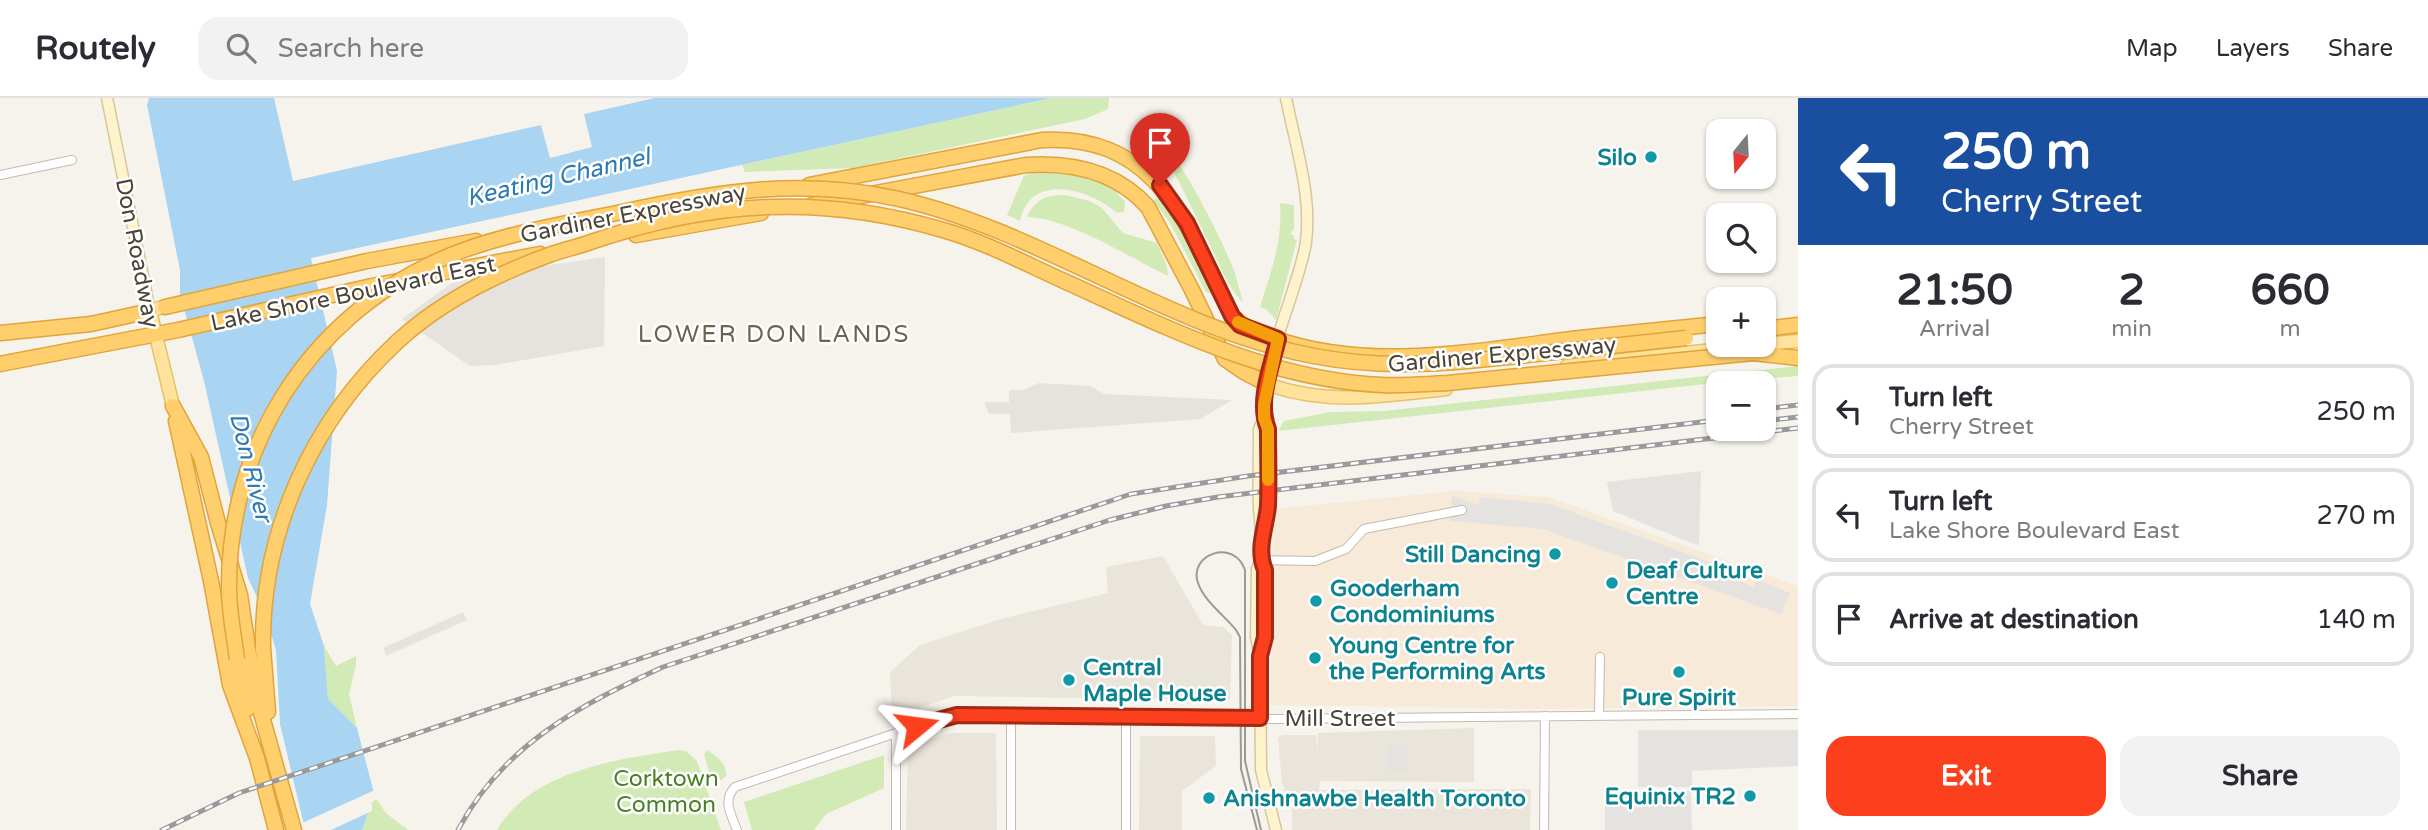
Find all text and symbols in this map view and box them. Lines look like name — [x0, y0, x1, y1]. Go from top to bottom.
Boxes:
search box — [198, 17, 688, 80]
text: Routely — [35, 29, 156, 68]
icon: search — [222, 29, 260, 67]
text: Search here — [278, 33, 424, 64]
text: Map — [2126, 34, 2178, 63]
text: Layers — [2216, 34, 2290, 63]
text: Share — [2328, 34, 2393, 63]
pin — [1130, 113, 1190, 185]
north arrow — [1706, 119, 1776, 189]
map controls — [1706, 119, 1776, 441]
text: 250 m — [1941, 123, 2091, 182]
icon: arrive — [1141, 124, 1179, 162]
icon: left — [1826, 126, 1917, 217]
water label: Keating Channel — [463, 142, 656, 213]
place label: Silo — [1598, 144, 1637, 172]
marker: Silo — [1643, 149, 1659, 165]
street label: Don Roadway — [109, 176, 165, 330]
street label: Gardiner Expressway — [518, 178, 748, 250]
text: Cherry Street — [1941, 183, 2142, 221]
button: search — [1706, 203, 1776, 273]
street label: Lake Shore Boulevard East — [208, 250, 498, 338]
text: 21:50 — [1896, 265, 2013, 316]
text: 2 — [2118, 265, 2145, 316]
text: 660 — [2250, 265, 2330, 316]
button: + — [1706, 287, 1776, 357]
text: Arrival — [1919, 315, 1990, 343]
text: min — [2111, 315, 2152, 343]
text: m — [2279, 315, 2301, 343]
district label: LOWER DON LANDS — [638, 320, 910, 349]
street label: Gardiner Expressway — [1387, 331, 1617, 379]
button: − — [1706, 371, 1776, 441]
text: Turn left — [1889, 382, 1992, 413]
icon: left — [1830, 392, 1868, 430]
text: 250 m — [2316, 396, 2396, 427]
water label: Don River — [223, 410, 279, 527]
text: Cherry Street — [1889, 413, 2034, 441]
text: Turn left — [1889, 486, 1992, 517]
icon: left — [1830, 496, 1868, 534]
text: 270 m — [2316, 500, 2396, 531]
text: Lake Shore Boulevard East — [1889, 517, 2180, 545]
place label: Still Dancing — [1405, 541, 1541, 569]
marker: Still Dancing — [1547, 546, 1563, 562]
place label: Deaf Culture Centre — [1626, 557, 1763, 611]
place label: Gooderham Condominiums — [1330, 575, 1495, 629]
marker: Deaf Culture Centre — [1604, 575, 1620, 591]
marker: Gooderham Condominiums — [1308, 593, 1324, 609]
icon: arrive — [1830, 600, 1868, 638]
text: Arrive at destination — [1889, 604, 2139, 635]
text: 140 m — [2316, 604, 2396, 635]
place label: Young Centre for the Performing Arts — [1329, 632, 1546, 686]
marker: Young Centre for the Performing Arts — [1307, 650, 1323, 666]
place label: Central Maple House — [1083, 654, 1226, 708]
marker: Pure Spirit — [1671, 664, 1687, 680]
marker: Central Maple House — [1061, 672, 1077, 688]
place label: Pure Spirit — [1622, 684, 1736, 712]
position arrow — [880, 689, 954, 763]
street label: Mill Street — [1285, 705, 1396, 733]
button: Exit — [1826, 736, 2106, 816]
button: Share — [2120, 736, 2400, 816]
park label: Corktown Common — [613, 765, 719, 819]
place label: Equinix TR2 — [1604, 783, 1736, 811]
place label: Anishnawbe Health Toronto — [1223, 785, 1526, 813]
marker: Equinix TR2 — [1742, 788, 1758, 804]
marker: Anishnawbe Health Toronto — [1201, 790, 1217, 806]

